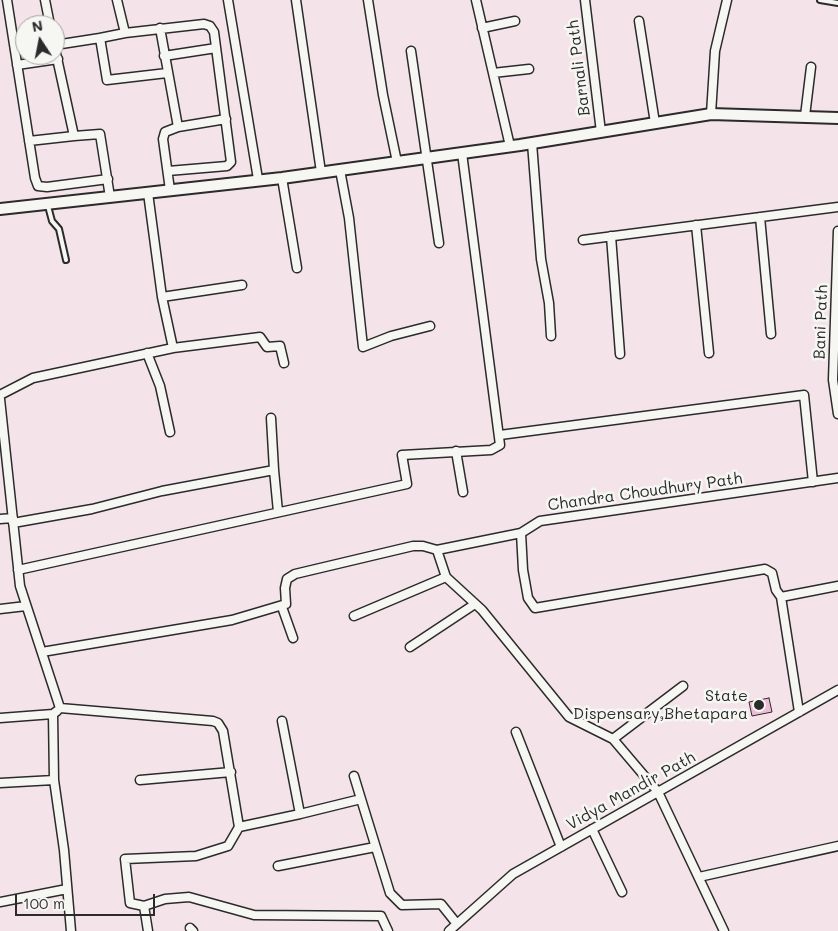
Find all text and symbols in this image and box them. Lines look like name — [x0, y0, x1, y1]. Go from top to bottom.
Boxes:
north arrow — [15, 15, 65, 65]
text: N — [30, 15, 44, 36]
street label: Barnali Path — [564, 19, 594, 117]
street label: Bani Path — [810, 284, 832, 360]
street label: Chandra Choudhury Path — [546, 469, 744, 515]
place label: State Dispensary,Bhetapara — [573, 686, 748, 724]
marker: State Dispensary,Bhetapara — [752, 698, 766, 712]
street label: Vidya Mandir Path — [563, 748, 699, 834]
scale bar — [18, 884, 158, 916]
text: 100 m — [23, 893, 65, 913]

